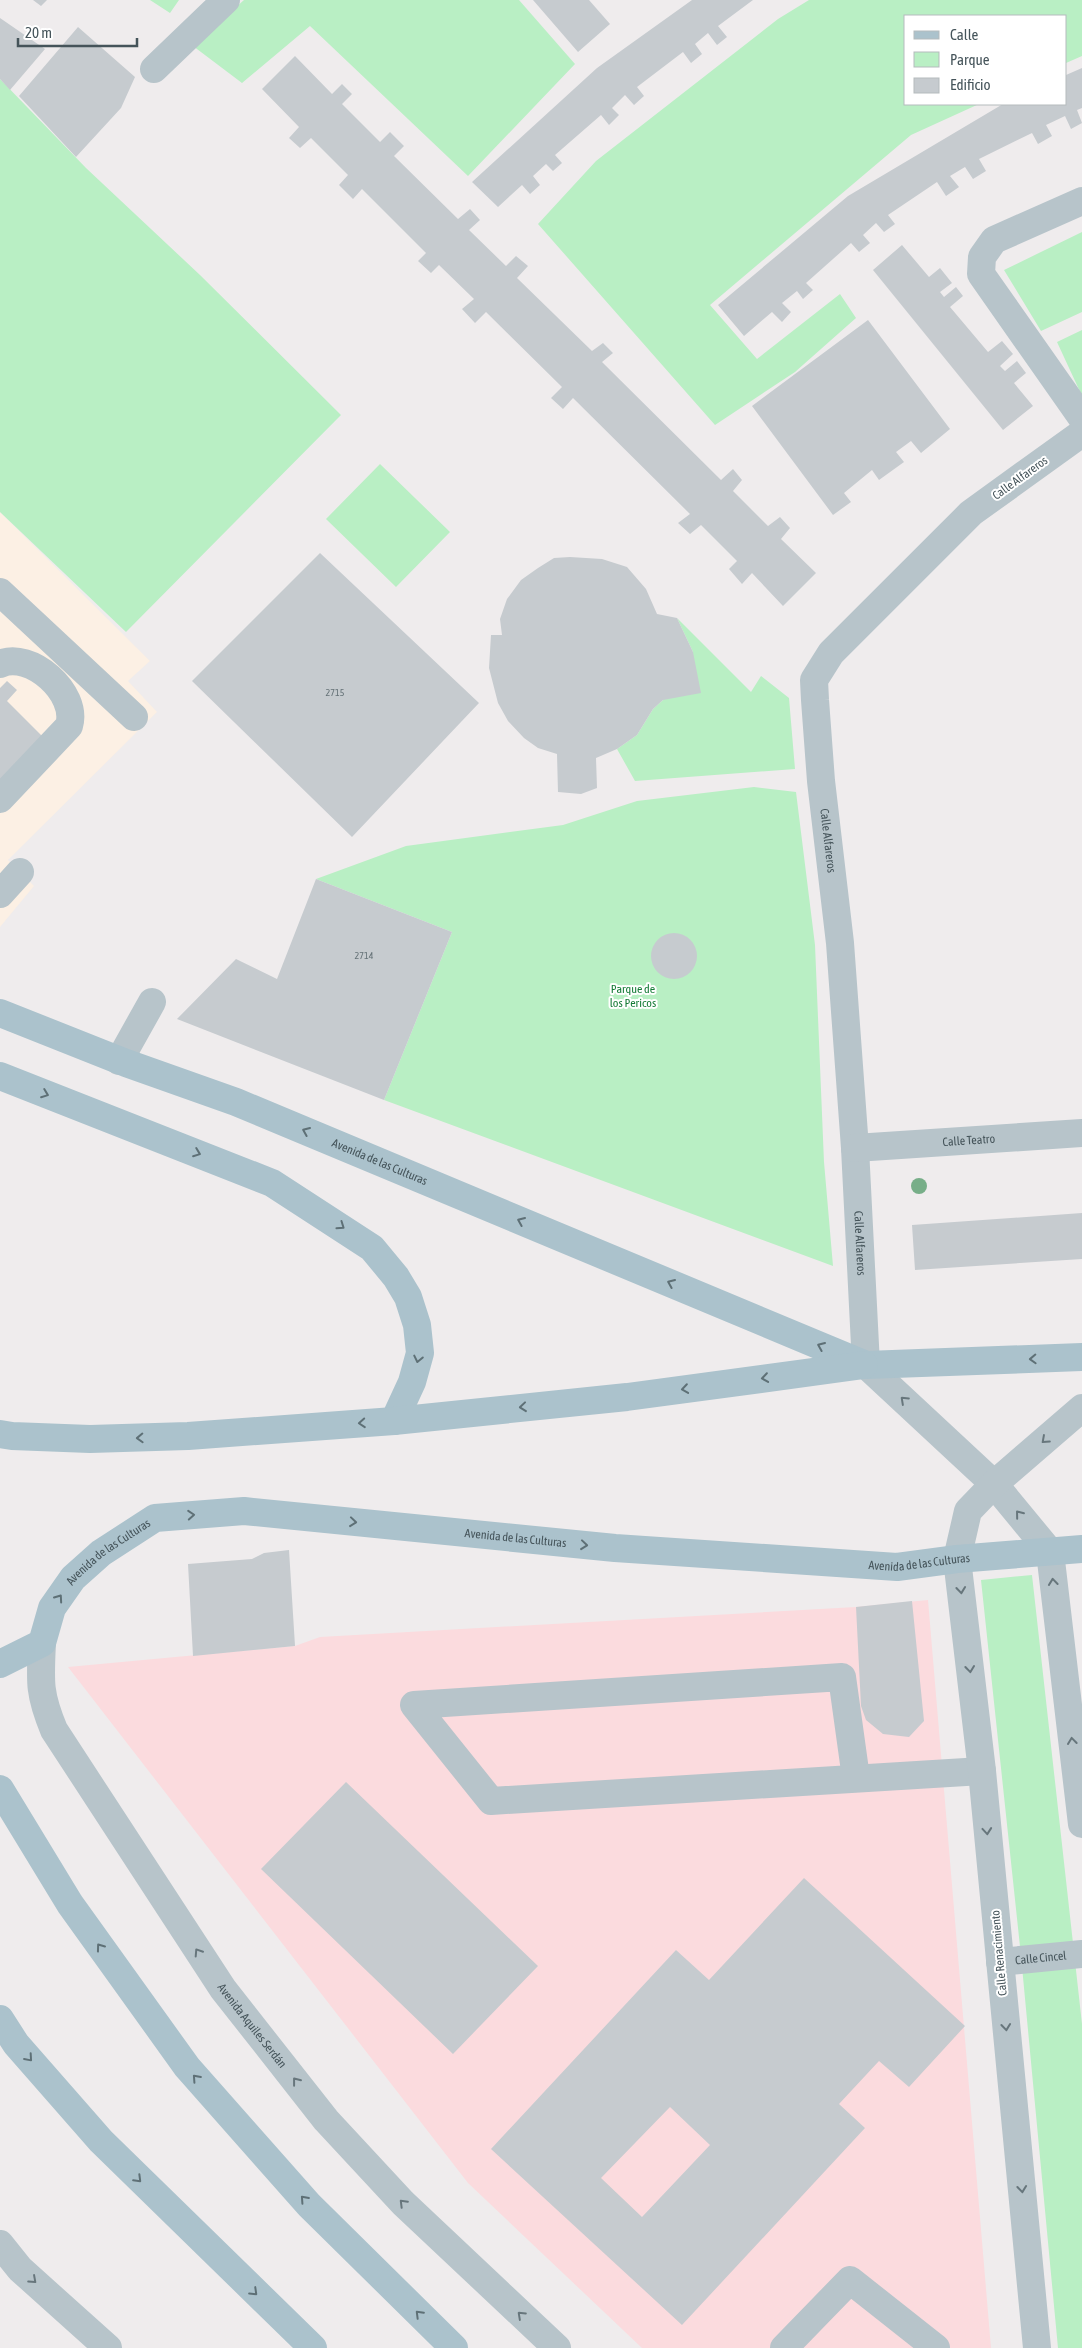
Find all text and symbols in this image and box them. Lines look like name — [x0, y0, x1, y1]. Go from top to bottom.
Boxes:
scale bar — [18, 15, 136, 47]
legend — [904, 15, 1067, 105]
text: 20 m — [25, 24, 52, 41]
text: Calle — [950, 26, 979, 43]
text: Parque — [950, 51, 990, 68]
text: Edificio — [950, 76, 991, 93]
street label: Calle Alfareros — [990, 453, 1050, 503]
house number: 2715 — [326, 687, 345, 698]
street label: Calle Alfareros — [817, 808, 839, 874]
house number: 2714 — [355, 950, 374, 961]
park label: Parque de los Pericos — [610, 982, 656, 1010]
one-way arrow — [41, 1088, 49, 1098]
one-way arrow — [303, 1126, 311, 1136]
street label: Calle Teatro — [942, 1132, 996, 1149]
street label: Avenida de las Culturas — [330, 1136, 429, 1188]
one-way arrow — [192, 1147, 200, 1157]
street label: Calle Alfareros — [851, 1211, 868, 1276]
one-way arrow — [517, 1216, 526, 1227]
one-way arrow — [335, 1220, 345, 1229]
one-way arrow — [667, 1279, 676, 1290]
one-way arrow — [817, 1342, 826, 1352]
one-way arrow — [413, 1354, 424, 1363]
one-way arrow — [1029, 1354, 1037, 1364]
one-way arrow — [761, 1372, 769, 1383]
one-way arrow — [680, 1383, 688, 1394]
one-way arrow — [900, 1397, 909, 1406]
one-way arrow — [519, 1402, 527, 1413]
one-way arrow — [357, 1417, 365, 1428]
one-way arrow — [135, 1432, 143, 1443]
one-way arrow — [1042, 1434, 1051, 1443]
one-way arrow — [187, 1510, 195, 1521]
one-way arrow — [1017, 1511, 1025, 1520]
street label: Avenida de las Culturas — [63, 1516, 153, 1588]
one-way arrow — [349, 1516, 357, 1527]
street label: Avenida de las Culturas — [464, 1526, 567, 1550]
one-way arrow — [580, 1539, 588, 1550]
street label: Avenida de las Culturas — [868, 1551, 970, 1574]
one-way arrow — [1048, 1578, 1059, 1586]
one-way arrow — [955, 1586, 966, 1594]
one-way arrow — [53, 1594, 62, 1604]
one-way arrow — [964, 1666, 975, 1674]
one-way arrow — [1067, 1737, 1078, 1745]
one-way arrow — [981, 1827, 992, 1835]
street label: Calle Renacimiento — [988, 1909, 1010, 1996]
one-way arrow — [97, 1943, 106, 1952]
one-way arrow — [195, 1948, 205, 1957]
street label: Calle Cincel — [1015, 1948, 1068, 1967]
street label: Avenida Aquiles Serdán — [214, 1981, 289, 2071]
one-way arrow — [1000, 2024, 1011, 2032]
one-way arrow — [23, 2053, 32, 2062]
one-way arrow — [193, 2074, 202, 2083]
one-way arrow — [292, 2078, 301, 2087]
one-way arrow — [132, 2173, 141, 2182]
one-way arrow — [1016, 2185, 1027, 2193]
one-way arrow — [302, 2196, 310, 2205]
one-way arrow — [400, 2200, 409, 2209]
one-way arrow — [27, 2274, 36, 2283]
one-way arrow — [249, 2286, 258, 2295]
one-way arrow — [416, 2311, 425, 2320]
one-way arrow — [518, 2312, 527, 2321]

